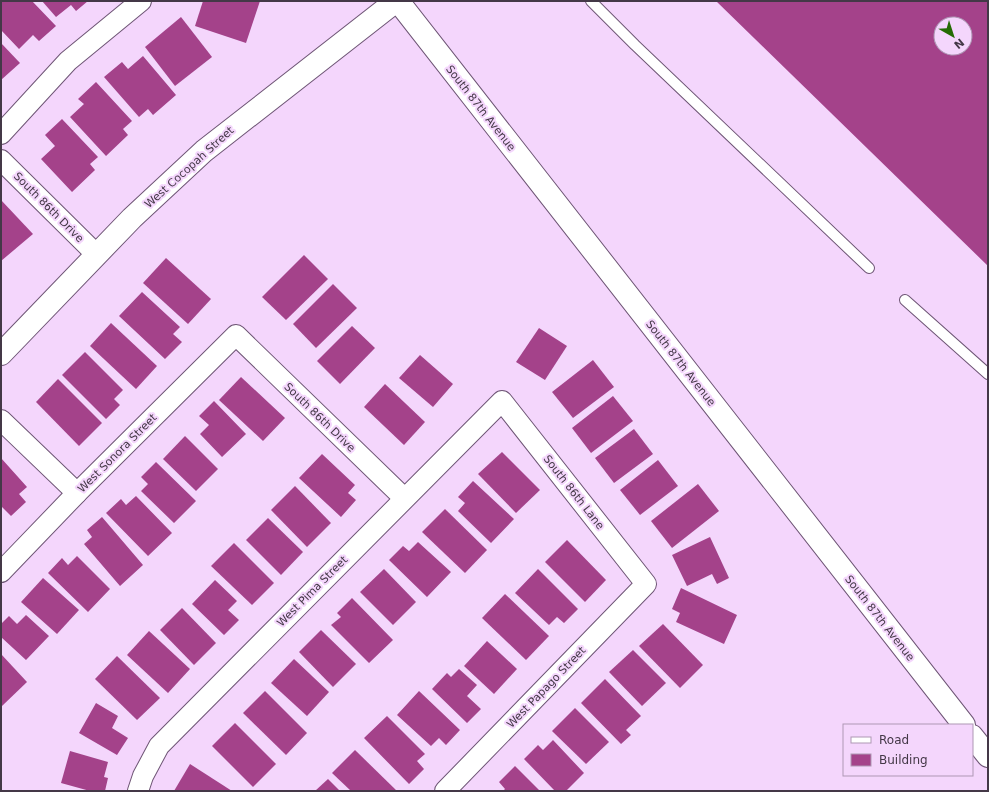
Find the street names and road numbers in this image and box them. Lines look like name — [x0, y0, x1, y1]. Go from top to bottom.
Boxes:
street label: South 87th Avenue — [443, 63, 518, 154]
street label: West Cocopah Street — [142, 123, 237, 211]
street label: South 86th Drive — [11, 170, 86, 245]
street label: South 87th Avenue — [643, 318, 718, 409]
street label: South 86th Drive — [281, 380, 358, 455]
street label: West Sonora Street — [75, 411, 160, 495]
street label: South 86th Lane — [541, 453, 607, 532]
street label: West Pima Street — [274, 553, 351, 629]
street label: South 87th Avenue — [842, 573, 917, 664]
street label: West Papago Street — [504, 644, 589, 731]

